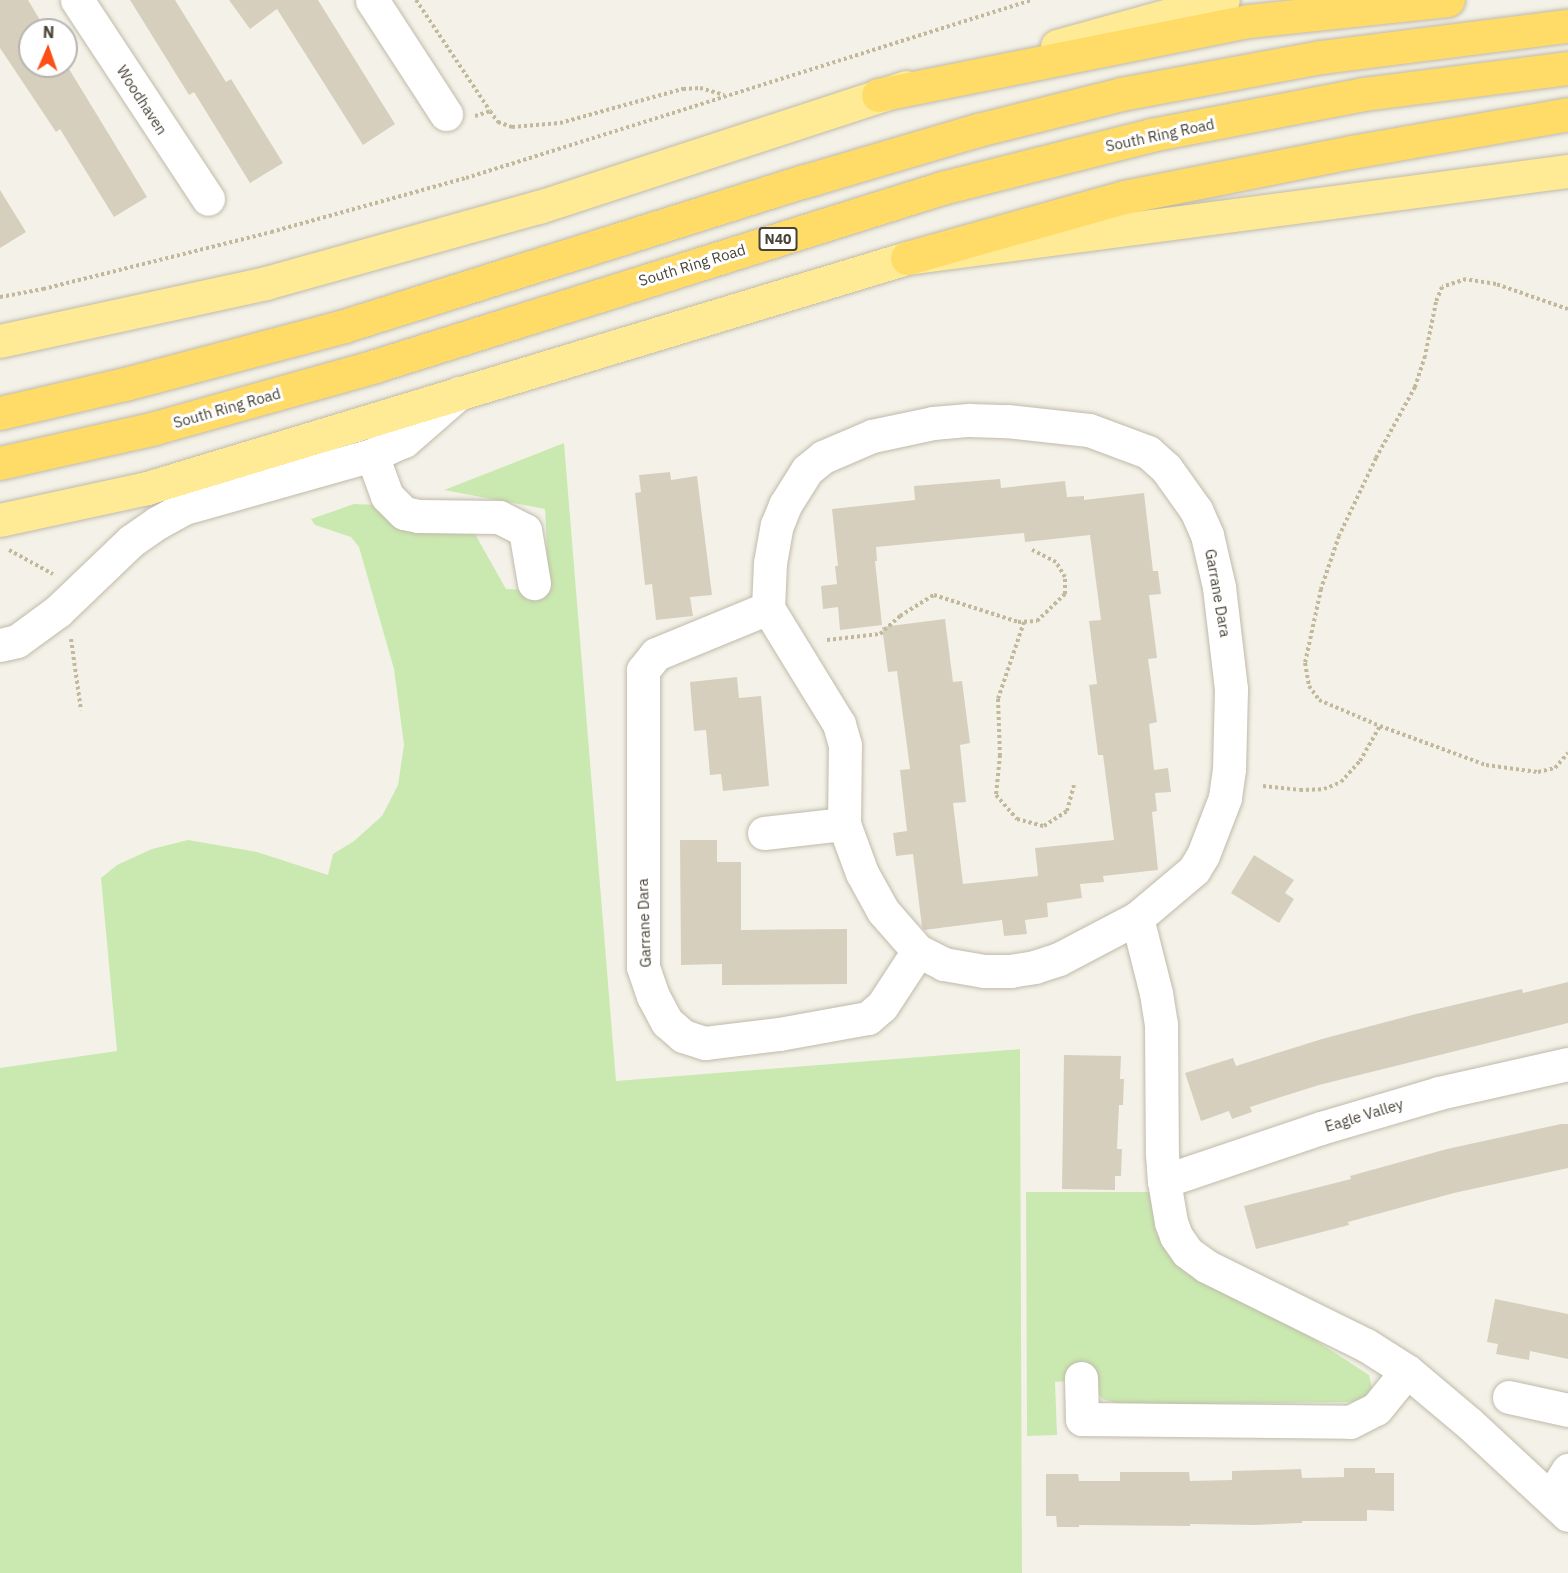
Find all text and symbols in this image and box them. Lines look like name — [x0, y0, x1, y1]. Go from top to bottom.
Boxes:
north arrow — [18, 18, 78, 78]
text: N — [42, 22, 55, 42]
street label: Woodhaven — [113, 62, 171, 138]
street label: South Ring Road — [1104, 115, 1216, 155]
road number: N40 — [758, 228, 798, 250]
street label: South Ring Road — [636, 240, 748, 290]
street label: South Ring Road — [171, 384, 283, 432]
street label: Garrane Dara — [1201, 548, 1235, 638]
street label: Garrane Dara — [633, 878, 655, 968]
street label: Eagle Valley — [1323, 1095, 1405, 1135]

